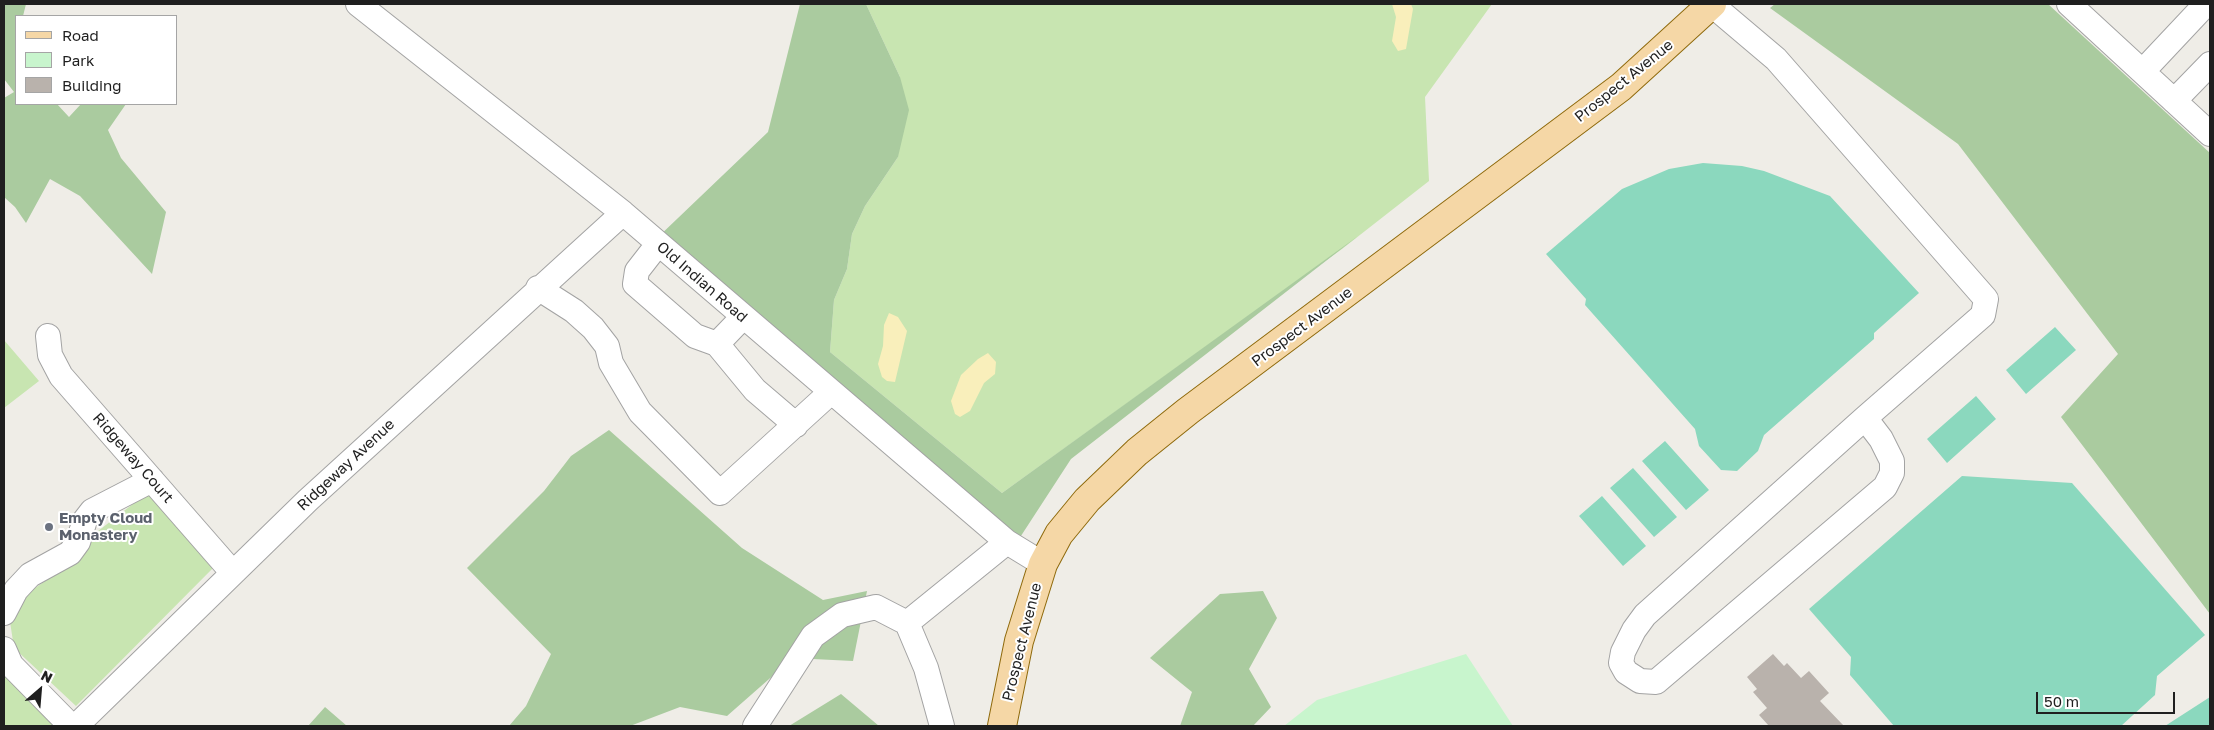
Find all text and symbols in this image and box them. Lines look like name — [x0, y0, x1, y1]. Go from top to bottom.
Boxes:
legend — [15, 15, 178, 105]
text: Road — [62, 26, 99, 44]
street label: Prospect Avenue — [1571, 36, 1677, 126]
text: Park — [62, 51, 94, 69]
text: Building — [62, 76, 122, 94]
street label: Old Indian Road — [653, 238, 751, 326]
street label: Prospect Avenue — [1248, 283, 1356, 371]
street label: Ridgeway Court — [89, 409, 177, 507]
street label: Ridgeway Avenue — [294, 415, 398, 515]
place label: Empty Cloud Monastery — [59, 509, 152, 544]
marker: Empty Cloud Monastery — [43, 521, 55, 533]
street label: Prospect Avenue — [999, 581, 1045, 703]
north arrow — [15, 665, 65, 715]
text: N — [38, 666, 56, 686]
scale bar — [2039, 682, 2178, 714]
text: 50 m — [2044, 692, 2079, 710]

